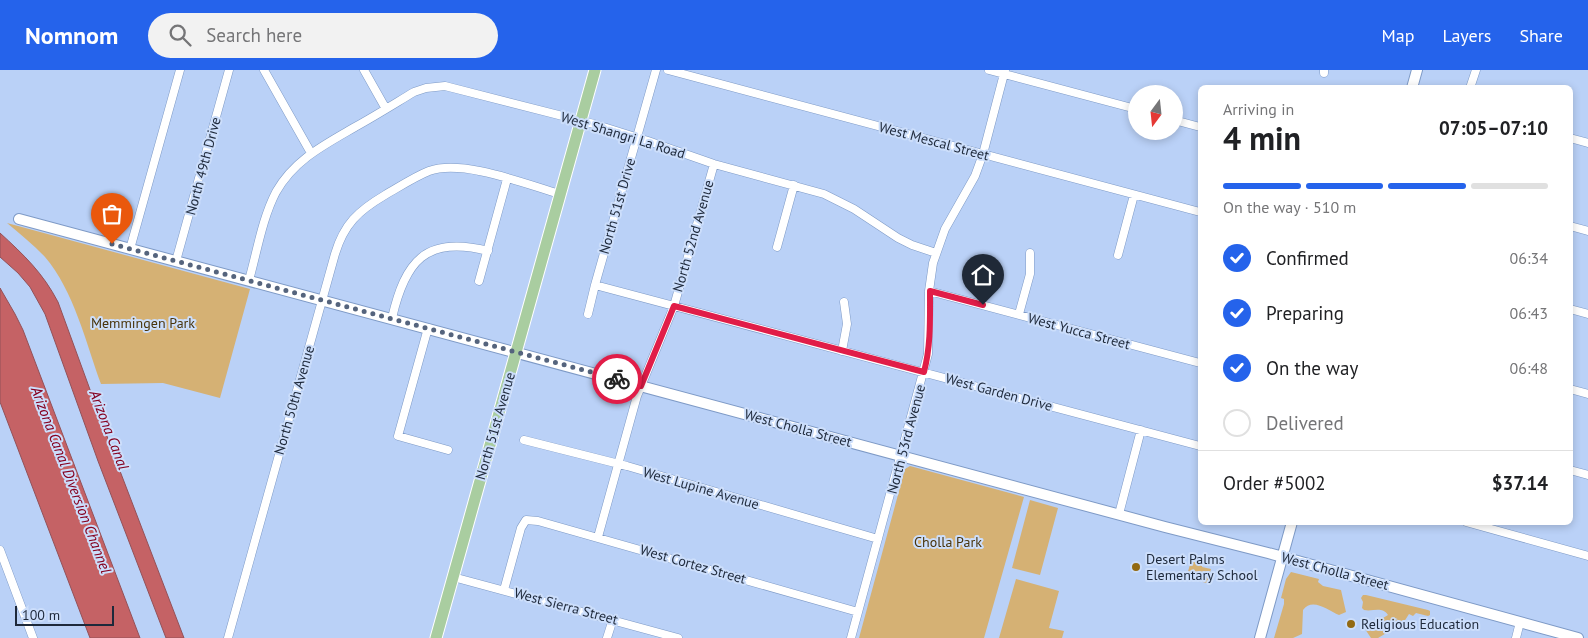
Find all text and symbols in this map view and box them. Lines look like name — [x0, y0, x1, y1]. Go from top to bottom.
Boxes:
search box — [148, 13, 498, 58]
text: Nomnom — [25, 20, 118, 51]
icon: search — [166, 21, 194, 49]
text: Search here — [206, 23, 302, 47]
text: Map — [1382, 24, 1414, 47]
text: Layers — [1442, 24, 1491, 47]
text: Share — [1519, 24, 1563, 47]
north arrow — [1128, 85, 1182, 140]
map controls — [1128, 85, 1183, 140]
text: Arriving in — [1223, 99, 1294, 119]
street label: West Shangri La Road — [559, 108, 687, 162]
street label: North 49th Drive — [181, 115, 225, 217]
text: 07:05–07:10 — [1439, 116, 1548, 140]
text: 4 min — [1223, 117, 1301, 159]
street label: West Mescal Street — [877, 118, 991, 164]
street label: North 51st Drive — [595, 156, 639, 256]
street label: North 52nd Avenue — [668, 178, 718, 294]
pin — [91, 193, 133, 244]
text: On the way · 510 m — [1223, 197, 1356, 217]
icon: bag — [98, 200, 126, 228]
icon: check — [1223, 244, 1251, 272]
text: Confirmed — [1266, 246, 1349, 270]
text: 06:34 — [1510, 248, 1548, 268]
pin — [962, 254, 1004, 305]
icon: home — [969, 261, 997, 289]
icon: check — [1223, 299, 1251, 327]
text: Preparing — [1266, 301, 1344, 325]
text: 06:43 — [1510, 303, 1548, 323]
street label: West Yucca Street — [1026, 309, 1132, 353]
park label: Memmingen Park — [91, 314, 195, 332]
street label: North 50th Avenue — [270, 343, 318, 457]
courier — [592, 354, 642, 404]
icon: check — [1223, 354, 1251, 382]
text: On the way — [1266, 356, 1358, 380]
text: 06:48 — [1510, 358, 1548, 378]
icon: bike — [603, 365, 631, 393]
street label: West Garden Drive — [943, 369, 1055, 415]
street label: North 51st Avenue — [471, 370, 519, 482]
street label: North 53rd Avenue — [883, 382, 929, 496]
water label: Arizona Canal Diversion Channel — [27, 383, 116, 576]
water label: Arizona Canal — [85, 386, 133, 472]
street label: West Cholla Street — [742, 405, 854, 451]
text: Delivered — [1266, 411, 1344, 435]
street label: West Lupine Avenue — [641, 463, 761, 513]
text: Order #5002 — [1223, 471, 1326, 495]
text: $37.14 — [1492, 471, 1548, 495]
park label: Cholla Park — [914, 533, 982, 551]
street label: West Cortez Street — [638, 540, 748, 588]
street label: West Cholla Street — [1279, 548, 1391, 594]
place label: Desert Palms Elementary School — [1146, 550, 1258, 584]
marker: Desert Palms Elementary School — [1130, 561, 1142, 573]
street label: West Sierra Street — [512, 583, 620, 629]
scale bar — [15, 603, 114, 626]
text: 100 m — [22, 606, 60, 624]
place label: Religious Education — [1361, 615, 1479, 633]
marker: Religious Education — [1345, 618, 1357, 630]

